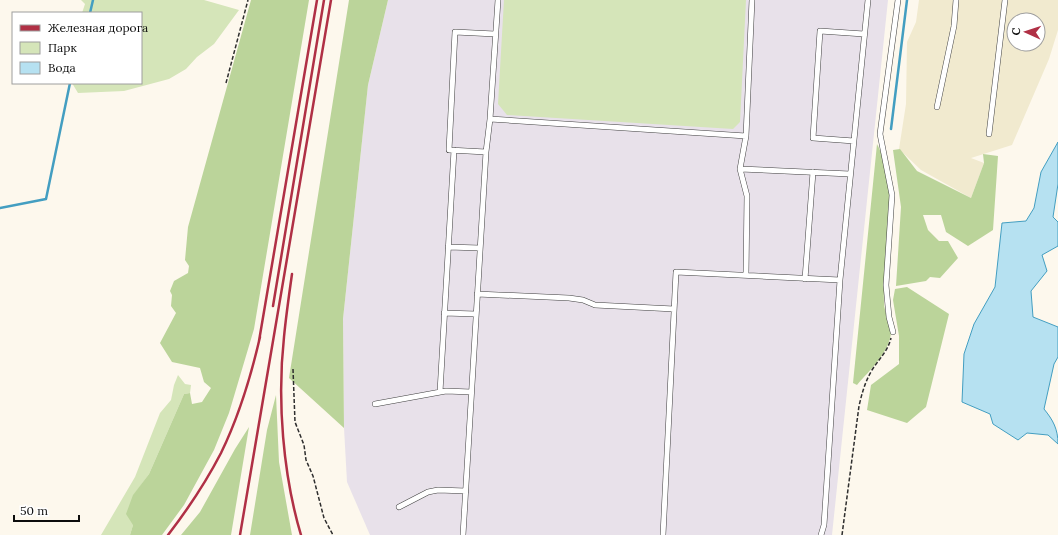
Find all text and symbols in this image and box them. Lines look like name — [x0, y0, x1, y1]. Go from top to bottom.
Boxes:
legend — [12, 12, 142, 84]
north arrow — [1006, 12, 1046, 52]
text: Железная дорога — [48, 20, 148, 35]
text: С — [1009, 27, 1023, 36]
text: Парк — [48, 40, 77, 55]
text: Вода — [48, 60, 76, 75]
scale bar — [14, 497, 79, 523]
text: 50 m — [20, 503, 48, 518]

